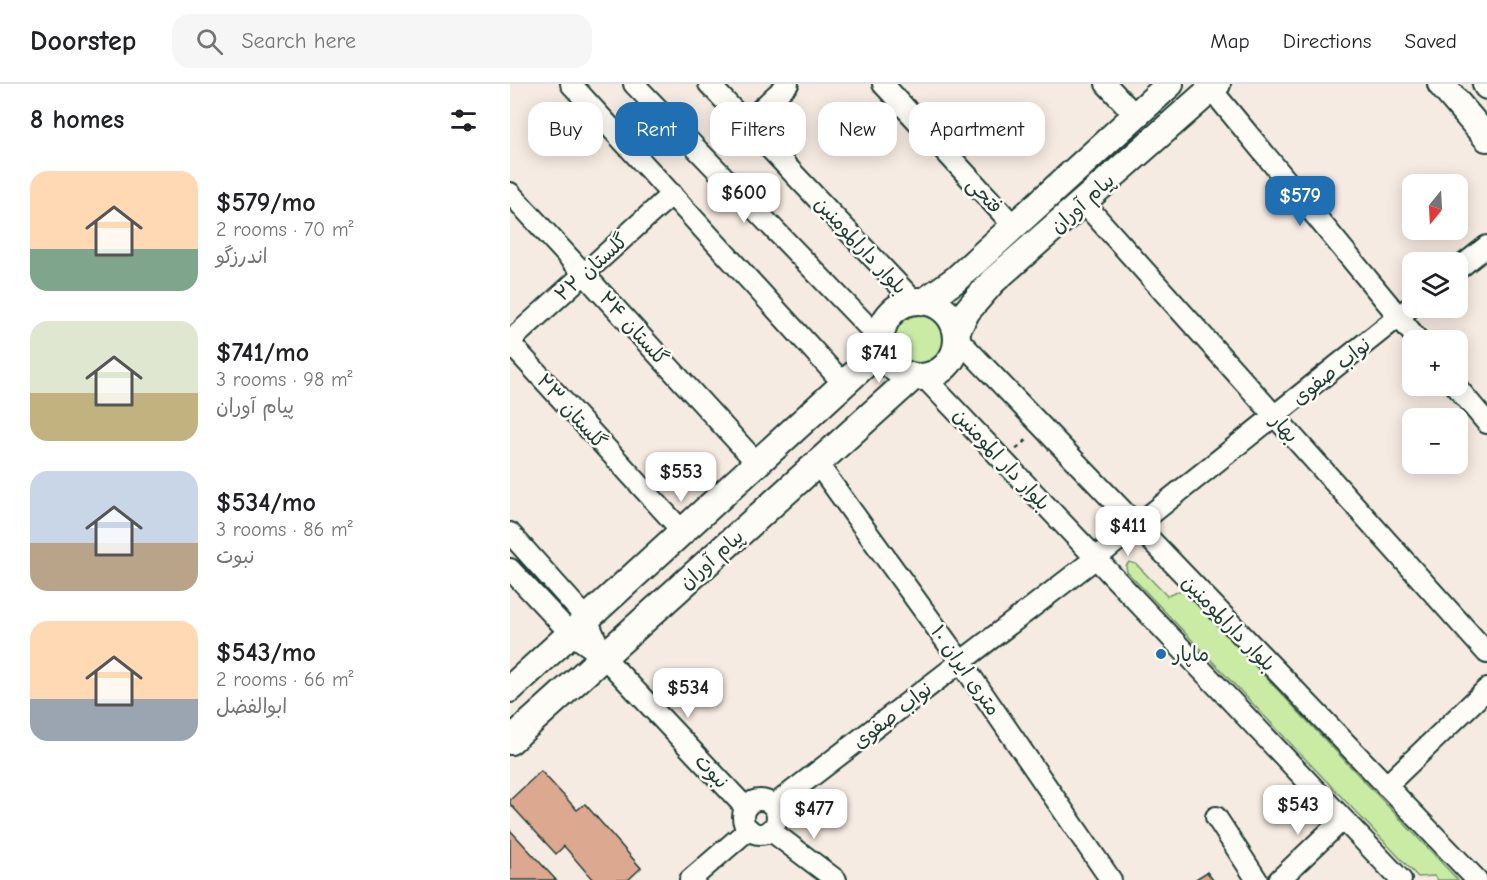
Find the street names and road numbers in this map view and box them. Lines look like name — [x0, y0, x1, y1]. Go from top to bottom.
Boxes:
street label: پیام آوران — [1046, 169, 1121, 240]
street label: فتحی — [961, 172, 1007, 219]
street label: بلوار دارالمومنین — [810, 192, 912, 299]
street label: گلستان ۲۲ — [550, 229, 632, 306]
street label: گلستان ۲۴ — [595, 287, 673, 370]
street label: نواب صفوی — [1288, 333, 1375, 410]
street label: گلستان ۲۳ — [532, 369, 611, 453]
street label: بلوار دار المومنین — [948, 403, 1055, 515]
street label: بهار — [1265, 408, 1303, 447]
street label: پیام آوران — [675, 525, 750, 596]
street label: بلوار دارالمومنین — [1177, 570, 1280, 676]
street label: ۱۰ متری ایران — [926, 621, 1005, 720]
street label: نواب صفوی — [848, 677, 936, 753]
street label: نبوت — [690, 749, 733, 793]

